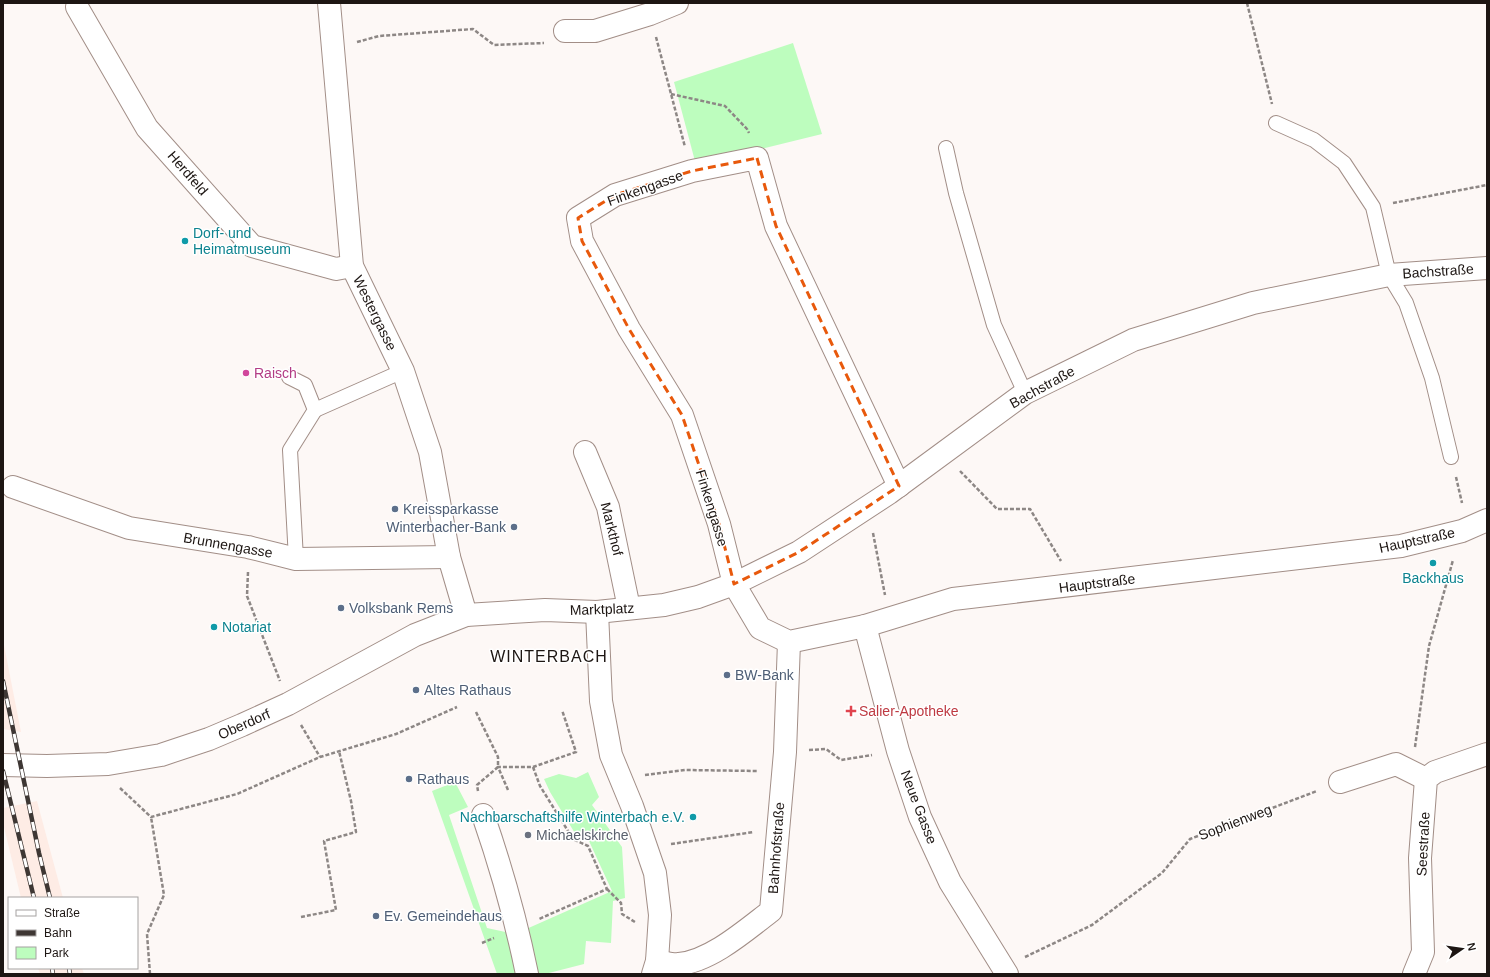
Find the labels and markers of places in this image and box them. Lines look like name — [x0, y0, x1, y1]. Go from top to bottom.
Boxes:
place label: Dorf- und Heimatmuseum — [193, 225, 291, 257]
marker: Dorf- und Heimatmuseum — [180, 236, 190, 246]
place label: Raisch — [254, 365, 297, 381]
marker: Raisch — [241, 368, 251, 378]
place label: Kreissparkasse — [403, 501, 499, 517]
marker: Kreissparkasse — [390, 504, 400, 514]
place label: Winterbacher-Bank — [386, 519, 507, 535]
marker: Winterbacher-Bank — [509, 522, 519, 532]
marker: Backhaus — [1428, 558, 1438, 568]
place label: Backhaus — [1402, 570, 1464, 586]
place label: Volksbank Rems — [349, 600, 453, 616]
marker: Volksbank Rems — [336, 603, 346, 613]
place label: Notariat — [222, 619, 271, 635]
marker: Notariat — [209, 622, 219, 632]
place label: BW-Bank — [735, 667, 795, 683]
marker: BW-Bank — [722, 670, 732, 680]
place label: Altes Rathaus — [424, 682, 511, 698]
marker: Altes Rathaus — [411, 685, 421, 695]
place label: Salier-Apotheke — [859, 703, 959, 719]
marker: Salier-Apotheke — [846, 706, 856, 716]
place label: Rathaus — [417, 771, 469, 787]
marker: Rathaus — [404, 774, 414, 784]
place label: Nachbarschaftshilfe Winterbach e.V. — [460, 809, 685, 825]
marker: Nachbarschaftshilfe Winterbach e.V. — [688, 812, 698, 822]
place label: Michaelskirche — [536, 827, 629, 843]
marker: Michaelskirche — [523, 830, 533, 840]
place label: Ev. Gemeindehaus — [384, 908, 502, 924]
marker: Ev. Gemeindehaus — [371, 911, 381, 921]

